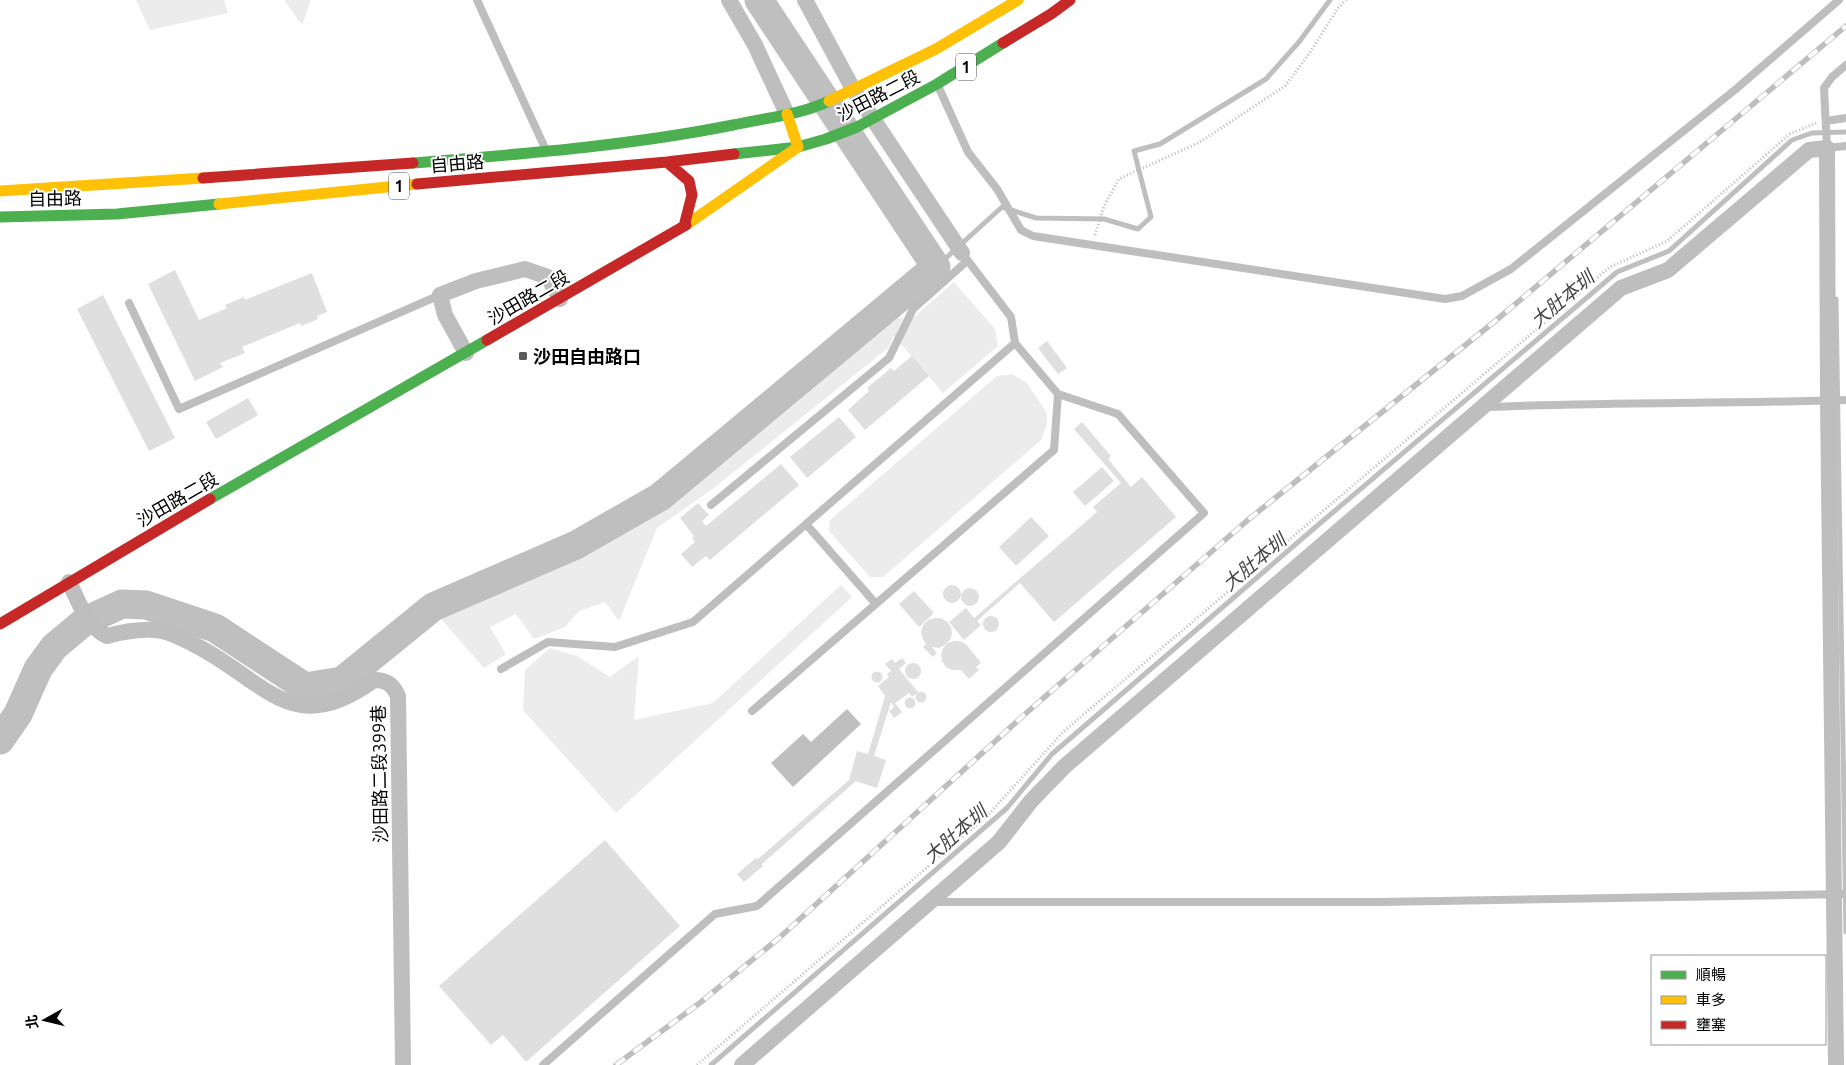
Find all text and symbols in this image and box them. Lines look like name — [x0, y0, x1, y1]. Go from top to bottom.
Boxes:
road number: 1 — [956, 54, 976, 80]
street label: 沙田路二段 — [833, 66, 923, 124]
street label: 自由路 — [429, 151, 485, 175]
road number: 1 — [389, 172, 409, 200]
street label: 自由路 — [28, 188, 82, 208]
water label: 大肚本圳 — [1526, 264, 1600, 332]
street label: 沙田路二段 — [484, 266, 572, 328]
place label: 沙田自由路口 — [533, 346, 641, 366]
marker: 沙田自由路口 — [517, 350, 529, 362]
street label: 沙田路二段 — [133, 468, 221, 530]
water label: 大肚本圳 — [1218, 527, 1292, 595]
street label: 沙田路二段399巷 — [368, 705, 390, 843]
water label: 大肚本圳 — [919, 799, 993, 867]
legend — [1651, 955, 1826, 1045]
text: 順暢 — [1696, 966, 1726, 983]
text: 車多 — [1696, 991, 1726, 1008]
north arrow — [20, 995, 70, 1045]
text: 北 — [23, 1014, 41, 1030]
text: 壅塞 — [1696, 1016, 1726, 1033]

